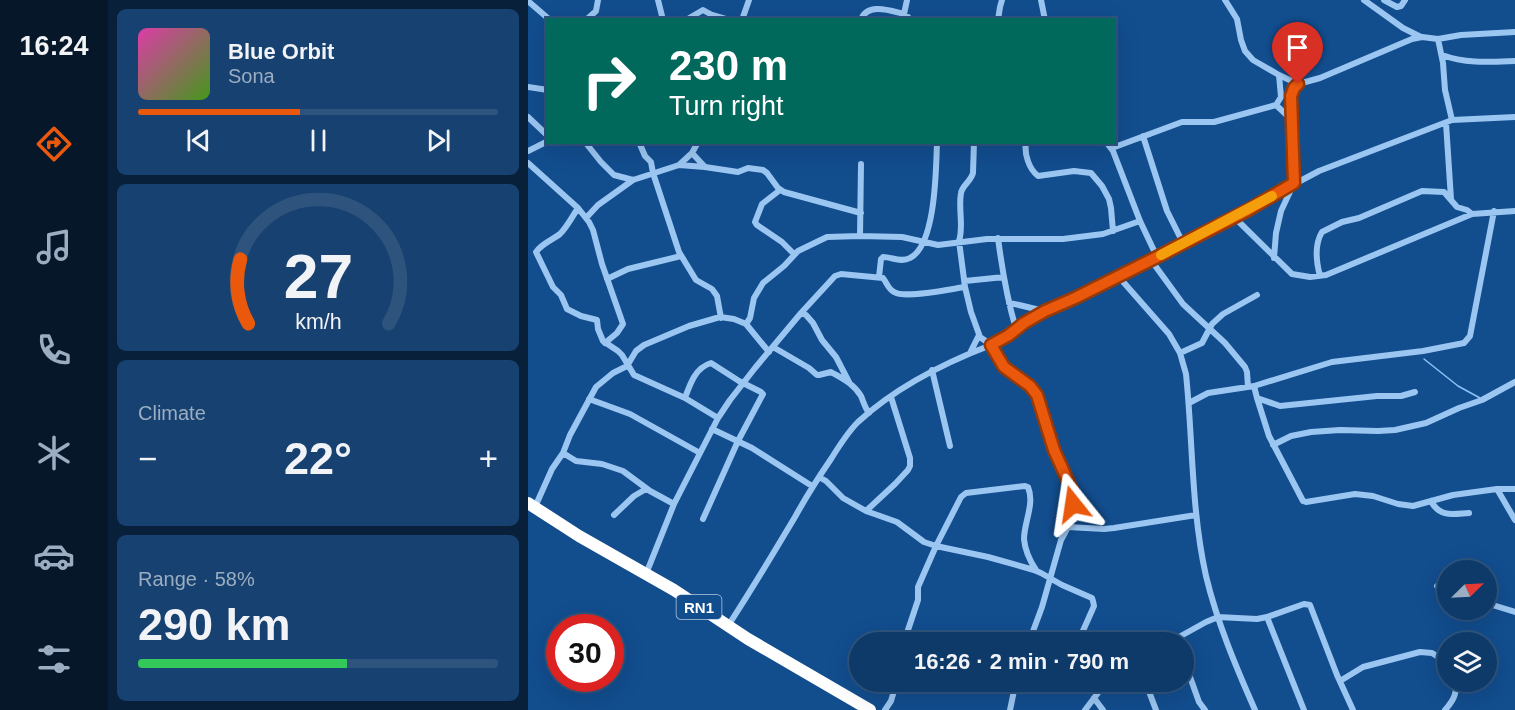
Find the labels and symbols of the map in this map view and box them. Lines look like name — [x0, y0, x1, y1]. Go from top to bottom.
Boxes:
pin — [1272, 22, 1323, 84]
position arrow — [1041, 472, 1105, 536]
north arrow — [1437, 560, 1497, 620]
road number: RN1 — [676, 595, 722, 619]
speed limit sign: 30 — [546, 614, 624, 692]

